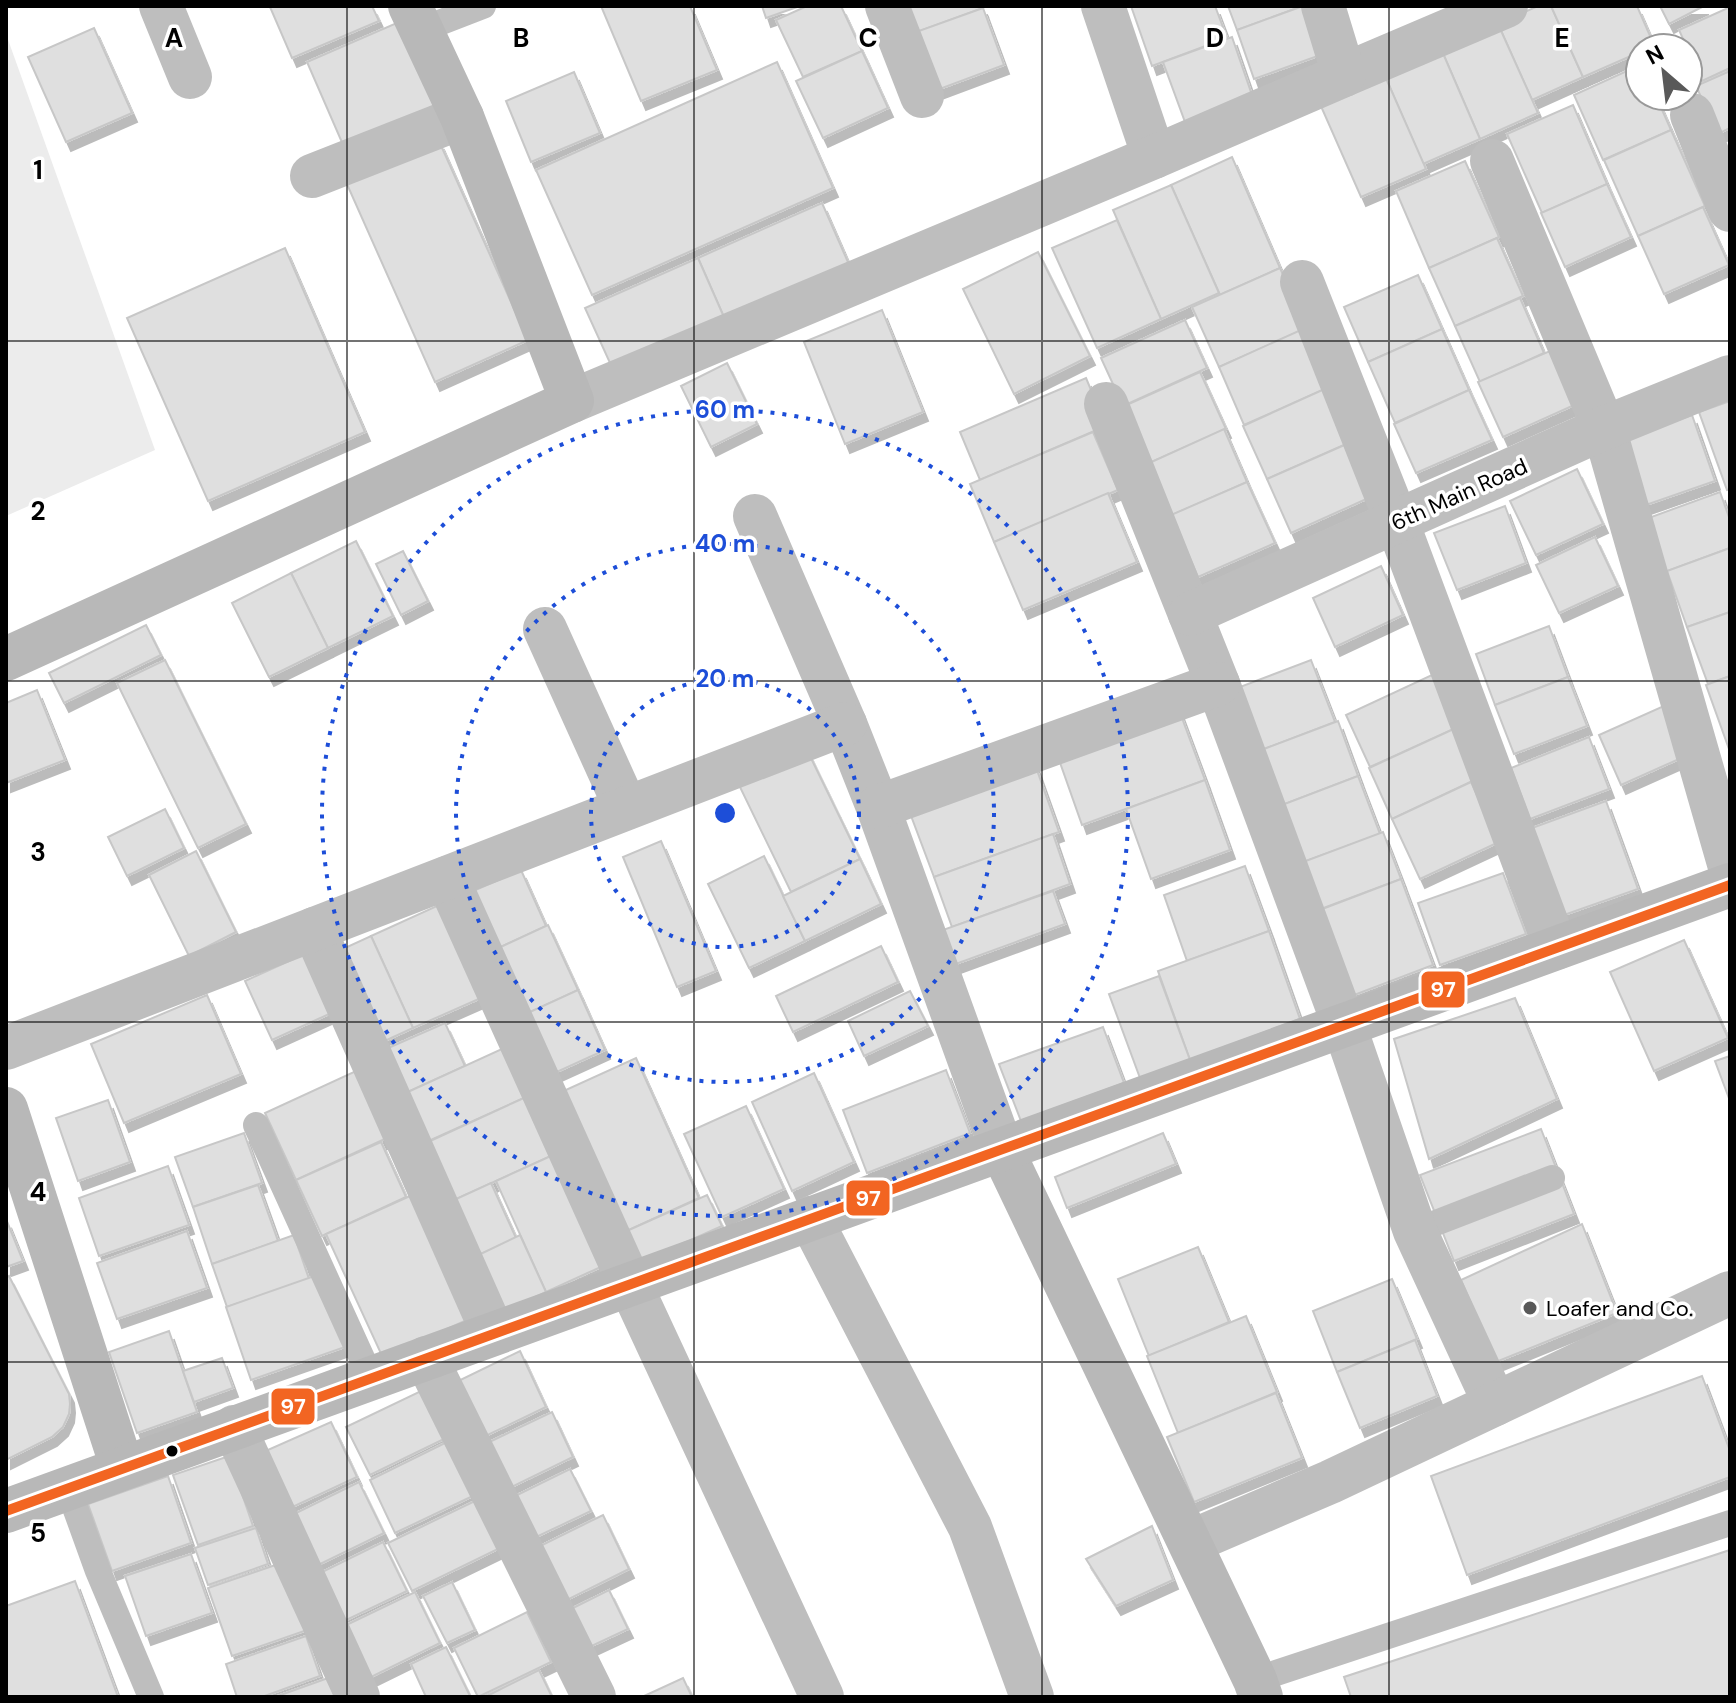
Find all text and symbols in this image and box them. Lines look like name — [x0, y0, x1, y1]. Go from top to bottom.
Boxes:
text: A — [165, 21, 183, 55]
text: B — [513, 21, 529, 55]
text: C — [858, 21, 878, 55]
text: D — [1206, 21, 1224, 55]
text: E — [1554, 21, 1570, 55]
north arrow — [1624, 32, 1704, 112]
text: N — [1641, 38, 1669, 71]
text: 1 — [33, 153, 43, 187]
text: 60 m — [695, 394, 755, 425]
street label: 6th Main Road — [1386, 451, 1532, 537]
text: 2 — [30, 494, 46, 528]
text: 40 m — [695, 528, 755, 559]
text: 20 m — [696, 663, 754, 694]
centre of rings — [711, 799, 739, 827]
text: 3 — [30, 835, 46, 869]
line badge: 97 — [1420, 970, 1466, 1009]
text: 97 — [1430, 975, 1456, 1004]
text: 4 — [30, 1175, 46, 1209]
line badge: 97 — [845, 1179, 891, 1217]
text: 97 — [855, 1184, 881, 1213]
place label: Loafer and Co. — [1546, 1294, 1693, 1323]
marker: Loafer and Co. — [1521, 1299, 1539, 1317]
line badge: 97 — [270, 1387, 316, 1426]
text: 97 — [280, 1392, 306, 1421]
unlabelled marker — [164, 1443, 180, 1459]
text: 5 — [30, 1516, 46, 1550]

